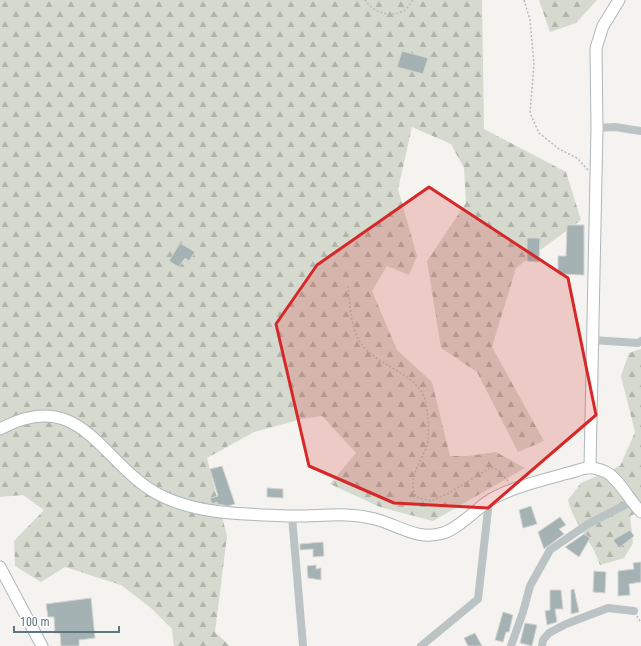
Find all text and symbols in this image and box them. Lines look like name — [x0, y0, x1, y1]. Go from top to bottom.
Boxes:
scale bar — [14, 608, 119, 634]
text: 100 m — [20, 615, 50, 629]

